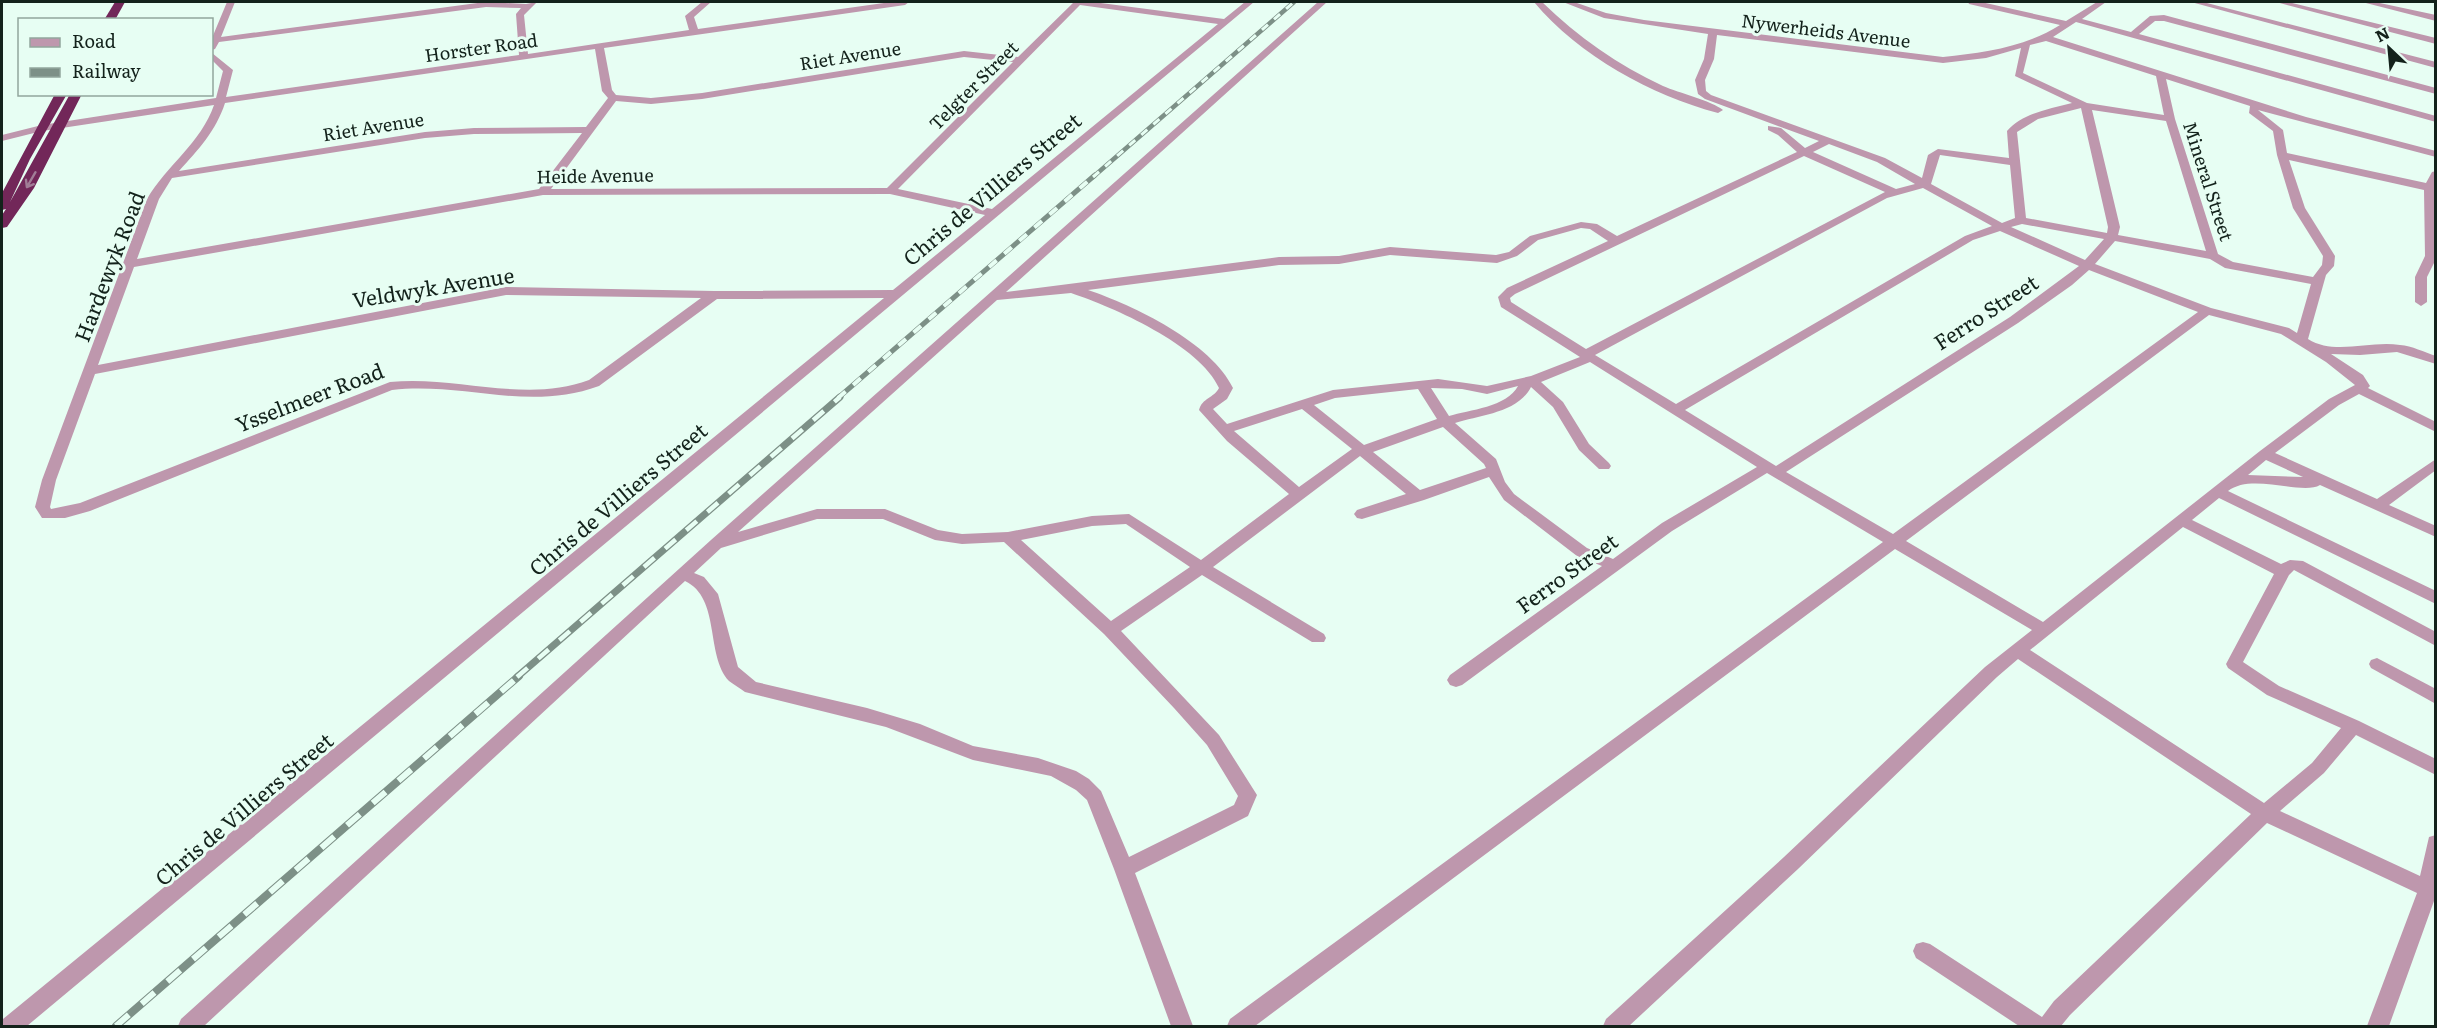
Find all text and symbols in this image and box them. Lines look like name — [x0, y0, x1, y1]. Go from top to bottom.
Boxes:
street label: Nywerheids Avenue — [1740, 6, 1912, 54]
legend — [18, 18, 213, 96]
north arrow — [2359, 18, 2419, 78]
text: N — [2371, 20, 2393, 47]
street label: Horster Road — [423, 26, 539, 68]
text: Road — [72, 27, 116, 54]
street label: Riet Avenue — [797, 34, 903, 76]
street label: Telgter Street — [922, 34, 1024, 136]
text: Railway — [72, 57, 141, 84]
street label: Chris de Villiers Street — [895, 104, 1087, 272]
street label: Riet Avenue — [320, 105, 426, 147]
street label: Mineral Street — [2177, 118, 2241, 245]
street label: Heide Avenue — [536, 160, 654, 190]
one-way arrow — [25, 171, 37, 188]
street label: Hardewyk Road — [65, 186, 151, 346]
street label: Veldwyk Avenue — [350, 258, 516, 314]
street label: Ferro Street — [1927, 265, 2044, 356]
street label: Ysselmeer Road — [230, 353, 388, 439]
street label: Chris de Villiers Street — [521, 414, 713, 582]
street label: Ferro Street — [1509, 524, 1624, 620]
street label: Chris de Villiers Street — [147, 724, 339, 892]

